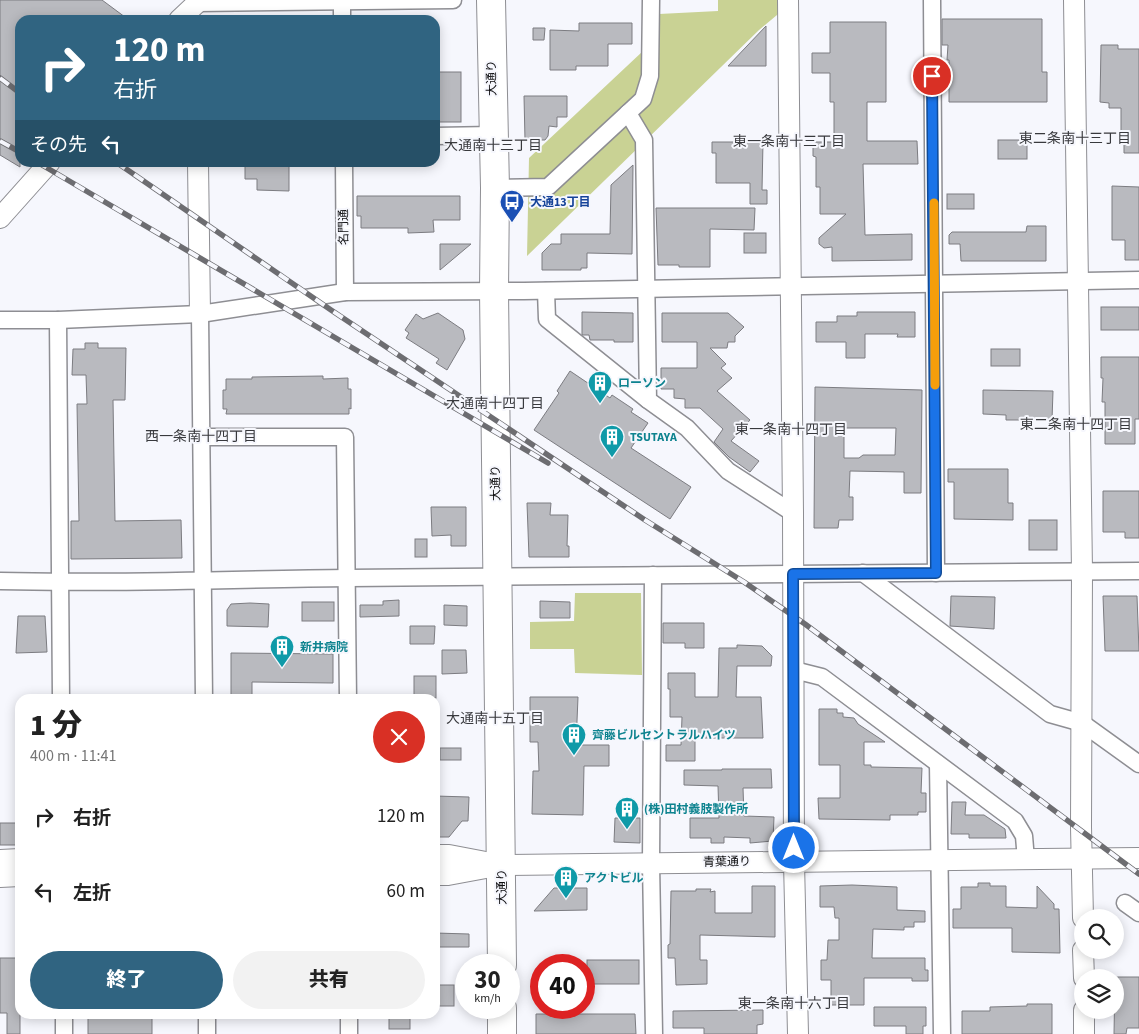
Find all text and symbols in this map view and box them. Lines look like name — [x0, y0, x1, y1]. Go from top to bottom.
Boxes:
text: 120 m — [113, 25, 205, 75]
icon: right — [30, 35, 95, 100]
pin — [911, 55, 953, 97]
street label: 大通り — [483, 60, 501, 96]
icon: arrive — [918, 62, 946, 90]
text: 右折 — [113, 74, 157, 106]
district label: 東二条南十三丁目 — [1019, 129, 1131, 149]
icon: left — [97, 130, 125, 158]
text: その先 — [30, 132, 87, 159]
district label: 東一条南十三丁目 — [733, 132, 845, 152]
district label: 大通南十三丁目 — [444, 136, 542, 156]
bus stop icon: 大通13丁目 — [499, 189, 525, 223]
place label: 大通13丁目 — [530, 194, 591, 211]
street label: 名門通 — [335, 209, 353, 245]
building icon: ローソン — [587, 370, 613, 404]
place label: ローソン — [618, 375, 666, 392]
district label: 大通南十四丁目 — [446, 394, 544, 414]
district label: 東二条南十四丁目 — [1020, 415, 1132, 435]
district label: 東一条南十四丁目 — [735, 420, 847, 440]
building icon: TSUTAYA — [599, 424, 625, 458]
district label: 西一条南十四丁目 — [145, 427, 257, 447]
place label: TSUTAYA — [630, 429, 677, 446]
street label: 大通り — [487, 465, 505, 501]
building icon: 新井病院 — [269, 634, 295, 668]
place label: 新井病院 — [300, 639, 348, 656]
text: 1 分 — [30, 704, 82, 747]
district label: 大通南十五丁目 — [446, 709, 544, 729]
button: close — [373, 711, 425, 763]
building icon: 齊藤ビルセントラルハイツ — [561, 722, 587, 756]
place label: 齊藤ビルセントラルハイツ — [592, 727, 736, 744]
text: 400 m · 11:41 — [30, 745, 117, 767]
building icon: (株)田村義肢製作所 — [614, 796, 640, 830]
place label: (株)田村義肢製作所 — [644, 801, 748, 818]
icon: right — [30, 803, 58, 831]
text: 120 m — [377, 803, 425, 830]
text: 右折 — [73, 805, 111, 832]
position arrow — [767, 821, 819, 873]
street label: 青葉通り — [703, 853, 751, 871]
building icon: アクトビル — [553, 865, 579, 899]
street label: 大通り — [494, 869, 511, 905]
place label: アクトビル — [584, 870, 643, 887]
icon: left — [30, 878, 58, 906]
text: 60 m — [387, 878, 425, 905]
text: 左折 — [73, 880, 111, 907]
map controls — [1074, 909, 1124, 1019]
button: search — [1074, 909, 1124, 959]
button: 終了 — [30, 951, 223, 1009]
button: 共有 — [233, 951, 425, 1009]
speed limit sign: 40 — [530, 954, 595, 1019]
text: 30 — [474, 962, 501, 998]
button: layers — [1074, 969, 1124, 1019]
text: km/h — [474, 990, 501, 1007]
district label: 東一条南十六丁目 — [738, 994, 850, 1014]

